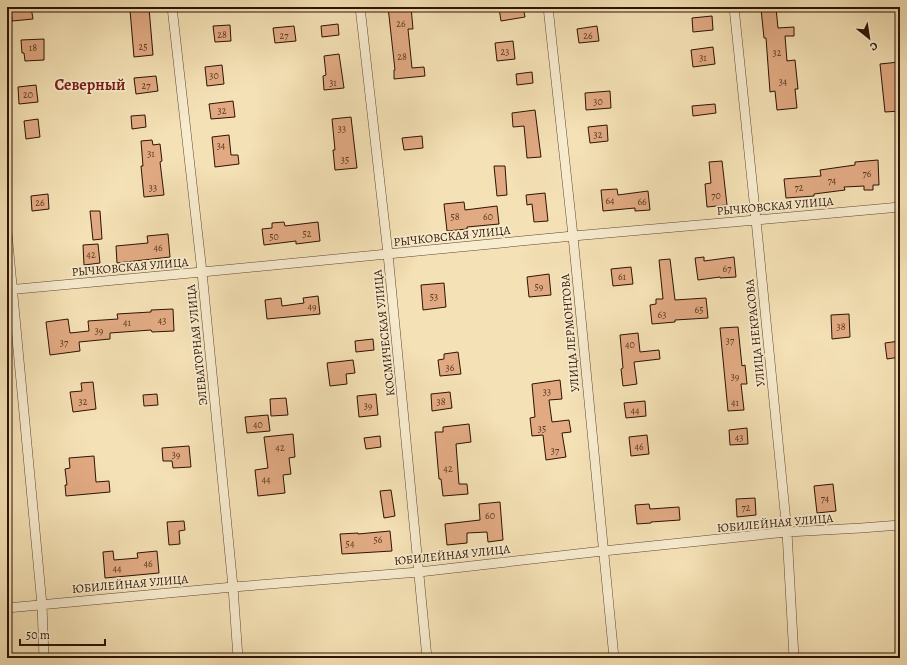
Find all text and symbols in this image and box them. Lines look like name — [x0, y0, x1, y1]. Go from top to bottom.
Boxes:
house number: 26 — [396, 17, 406, 30]
north arrow — [849, 18, 889, 58]
house number: 28 — [217, 28, 227, 41]
house number: 27 — [280, 29, 289, 42]
house number: 26 — [583, 29, 593, 42]
text: С — [867, 38, 880, 55]
house number: 25 — [138, 40, 148, 53]
house number: 18 — [29, 41, 37, 54]
house number: 23 — [501, 45, 509, 58]
house number: 32 — [773, 46, 782, 59]
house number: 28 — [397, 50, 407, 63]
house number: 31 — [699, 51, 707, 64]
house number: 30 — [209, 69, 219, 82]
district label: Северный — [54, 74, 126, 96]
house number: 34 — [779, 75, 788, 88]
house number: 31 — [329, 76, 337, 89]
house number: 27 — [142, 79, 151, 92]
house number: 20 — [23, 88, 33, 101]
house number: 30 — [593, 95, 603, 108]
house number: 32 — [218, 104, 227, 117]
house number: 33 — [338, 122, 346, 135]
house number: 32 — [594, 128, 603, 141]
house number: 34 — [217, 139, 226, 152]
house number: 31 — [147, 147, 155, 160]
house number: 35 — [341, 153, 349, 166]
house number: 76 — [863, 167, 872, 180]
house number: 74 — [828, 174, 837, 187]
house number: 33 — [149, 181, 157, 194]
house number: 72 — [795, 181, 804, 194]
house number: 70 — [711, 189, 721, 202]
street label: РЫЧКОВСКАЯ УЛИЦА — [716, 193, 835, 219]
house number: 64 — [605, 194, 615, 207]
house number: 66 — [637, 195, 647, 208]
house number: 26 — [35, 196, 45, 209]
house number: 58 — [450, 210, 460, 223]
house number: 60 — [483, 210, 493, 223]
street label: РЫЧКОВСКАЯ УЛИЦА — [393, 222, 512, 250]
house number: 52 — [302, 227, 312, 240]
house number: 50 — [269, 230, 279, 243]
house number: 46 — [153, 241, 163, 254]
house number: 42 — [86, 248, 96, 261]
street label: РЫЧКОВСКАЯ УЛИЦА — [71, 254, 190, 280]
house number: 67 — [723, 262, 732, 275]
street label: КОСМИЧЕСКАЯ УЛИЦА — [369, 268, 399, 397]
house number: 61 — [618, 270, 627, 283]
street label: УЛИЦА ЛЕРМОНТОВА — [557, 272, 583, 393]
street label: УЛИЦА НЕКРАСОВА — [741, 277, 769, 388]
house number: 59 — [535, 280, 544, 293]
street label: ЭЛЕВАТОРНАЯ УЛИЦА — [183, 283, 211, 406]
house number: 53 — [430, 290, 438, 303]
house number: 49 — [307, 300, 317, 313]
house number: 65 — [695, 303, 703, 316]
house number: 63 — [658, 308, 666, 321]
house number: 43 — [158, 314, 166, 327]
house number: 41 — [123, 316, 132, 329]
house number: 38 — [836, 320, 846, 333]
house number: 39 — [95, 324, 104, 337]
house number: 37 — [726, 334, 735, 347]
house number: 37 — [60, 336, 69, 349]
house number: 40 — [625, 338, 635, 351]
house number: 36 — [446, 361, 455, 374]
house number: 39 — [731, 370, 740, 383]
house number: 33 — [543, 385, 551, 398]
house number: 32 — [79, 395, 88, 408]
house number: 38 — [436, 395, 446, 408]
house number: 41 — [731, 396, 740, 409]
house number: 39 — [364, 399, 373, 412]
house number: 44 — [630, 404, 640, 417]
house number: 40 — [253, 418, 263, 431]
house number: 35 — [538, 422, 546, 435]
house number: 43 — [735, 431, 743, 444]
house number: 46 — [634, 440, 644, 453]
house number: 42 — [275, 441, 285, 454]
house number: 37 — [551, 444, 560, 457]
house number: 39 — [172, 448, 181, 461]
house number: 42 — [443, 462, 453, 475]
house number: 44 — [261, 473, 271, 486]
house number: 74 — [821, 492, 830, 505]
house number: 72 — [742, 501, 751, 514]
house number: 60 — [485, 509, 495, 522]
street label: ЮБИЛЕЙНАЯ УЛИЦА — [716, 510, 835, 536]
house number: 56 — [374, 533, 383, 546]
house number: 54 — [346, 537, 355, 550]
street label: ЮБИЛЕЙНАЯ УЛИЦА — [393, 541, 512, 569]
house number: 46 — [143, 557, 153, 570]
house number: 44 — [112, 562, 122, 575]
street label: ЮБИЛЕЙНАЯ УЛИЦА — [71, 571, 190, 597]
scale bar — [20, 621, 105, 647]
text: 50 m — [26, 627, 50, 643]

